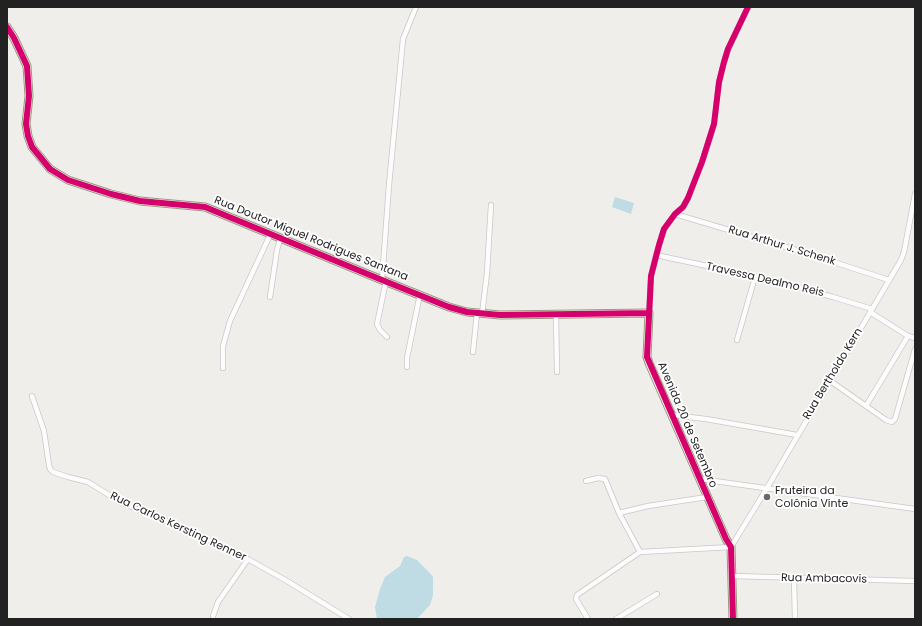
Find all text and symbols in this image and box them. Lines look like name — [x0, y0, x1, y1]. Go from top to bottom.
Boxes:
street label: Rua Doutor Miguel Rodrigues Santana — [212, 194, 410, 284]
street label: Rua Arthur J. Schenk — [727, 223, 837, 269]
street label: Travessa Dealmo Reis — [705, 260, 825, 300]
street label: Rua Bertholdo Kern — [800, 326, 866, 422]
street label: Avenida 20 de Setembro — [654, 360, 720, 490]
place label: Fruteira da Colônia Vinte — [775, 484, 848, 510]
street label: Rua Carlos Kersting Renner — [108, 490, 248, 564]
marker: Fruteira da Colônia Vinte — [762, 492, 772, 502]
street label: Rua Ambacovis — [781, 572, 867, 586]

